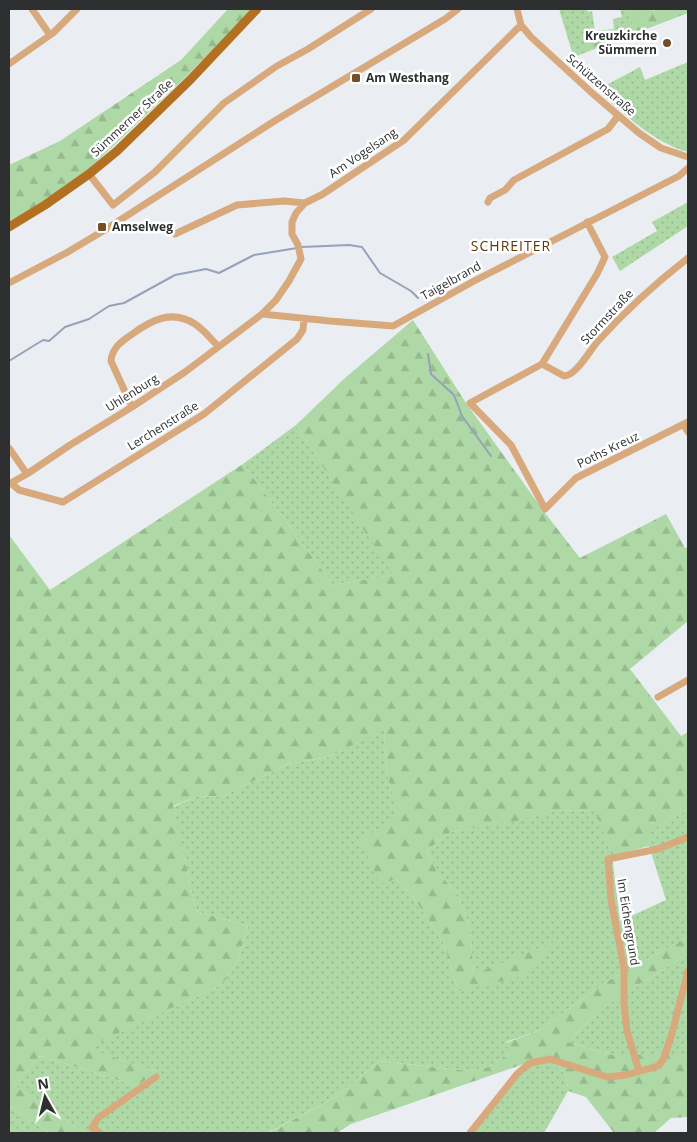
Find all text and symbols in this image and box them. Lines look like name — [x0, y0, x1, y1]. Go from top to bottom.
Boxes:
place label: Kreuzkirche Sümmern — [585, 27, 657, 58]
marker: Kreuzkirche Sümmern — [661, 37, 673, 49]
street label: Schützenstraße — [563, 50, 640, 120]
place label: Am Westhang — [366, 69, 449, 86]
marker: Am Westhang — [350, 72, 362, 84]
street label: Sümmerner Straße — [87, 75, 177, 160]
street label: Am Vogelsang — [325, 123, 401, 182]
place label: Amselweg — [112, 218, 173, 235]
marker: Amselweg — [96, 221, 108, 233]
district label: SCHREITER — [471, 236, 551, 255]
street label: Taigelbrand — [418, 257, 484, 304]
street label: Stormstraße — [577, 285, 637, 348]
street label: Uhlenburg — [102, 369, 162, 416]
street label: Lerchenstraße — [124, 397, 202, 454]
street label: Poths Kreuz — [574, 427, 642, 472]
street label: Im Eichengrund — [613, 877, 644, 967]
north arrow — [20, 1072, 70, 1122]
text: N — [36, 1073, 50, 1094]

